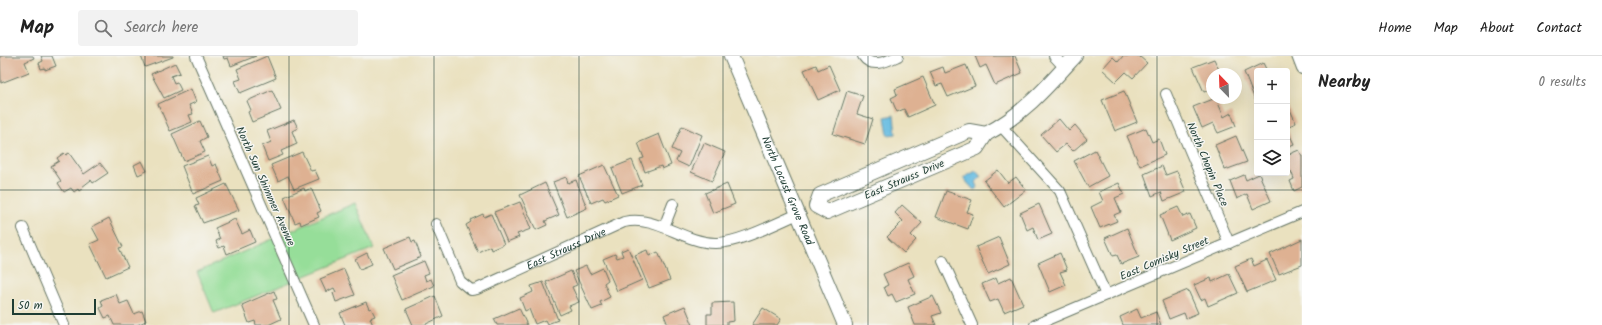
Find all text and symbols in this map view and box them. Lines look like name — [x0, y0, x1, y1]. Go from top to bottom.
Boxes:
search box — [78, 10, 358, 46]
text: Map — [20, 13, 54, 43]
text: Search here — [124, 16, 198, 40]
icon: search — [92, 17, 114, 39]
text: Home — [1378, 17, 1412, 39]
text: Map — [1434, 17, 1458, 39]
text: About — [1480, 17, 1514, 39]
text: Contact — [1536, 17, 1582, 39]
north arrow — [1206, 68, 1242, 104]
map controls — [1254, 68, 1290, 176]
button: + — [1254, 68, 1290, 104]
text: Nearby — [1318, 69, 1370, 96]
text: 0 results — [1539, 72, 1586, 93]
button: − — [1254, 104, 1290, 140]
street label: North Chopin Place — [1181, 119, 1233, 209]
street label: North Sun Shimmer Avenue — [231, 124, 300, 249]
street label: North Locust Grove Road — [756, 134, 818, 249]
button: layers — [1254, 140, 1290, 176]
street label: East Strauss Drive — [861, 155, 947, 205]
street label: East Strauss Drive — [524, 223, 609, 275]
street label: East Comisky Street — [1117, 232, 1212, 286]
scale bar — [12, 297, 96, 316]
text: 50 m — [18, 297, 43, 315]

